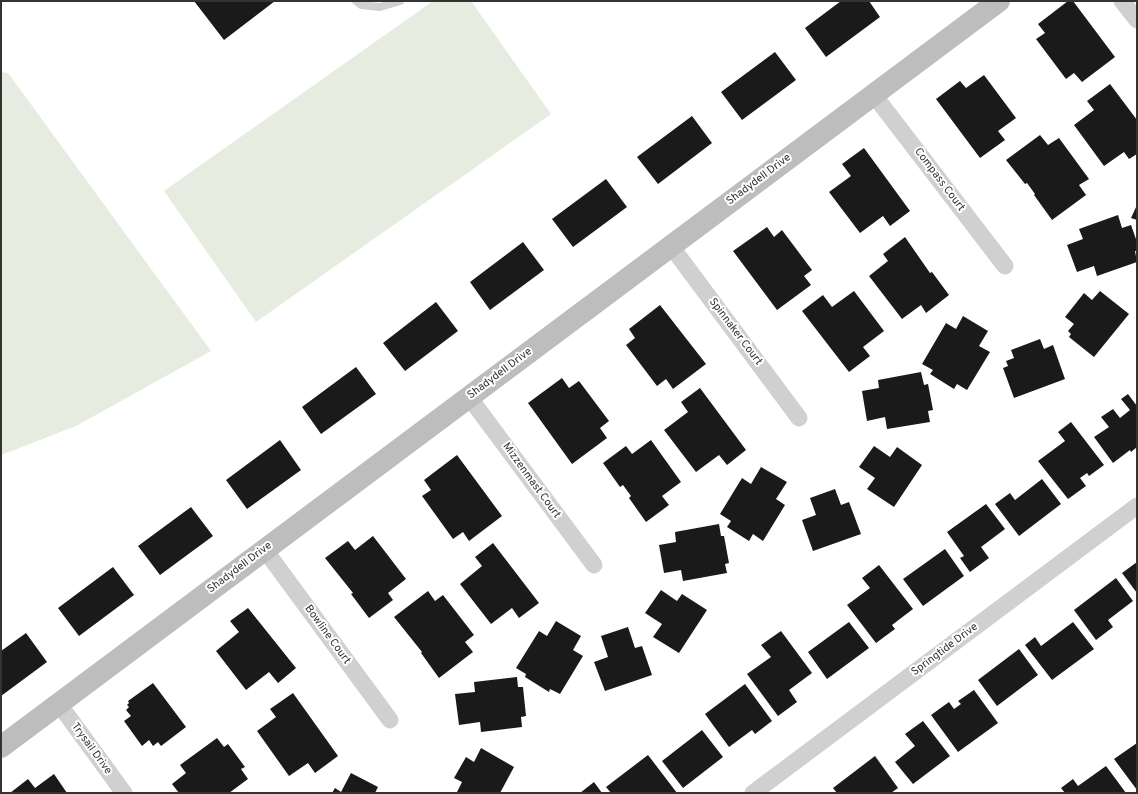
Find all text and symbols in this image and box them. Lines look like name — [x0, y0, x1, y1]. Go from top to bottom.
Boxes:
street label: Compass Court — [911, 146, 967, 214]
street label: Shadydell Drive — [724, 151, 794, 209]
street label: Spinnaker Court — [705, 296, 765, 368]
street label: Shadydell Drive — [465, 345, 535, 403]
street label: Mizzenmast Court — [499, 441, 563, 521]
street label: Shadydell Drive — [205, 539, 275, 597]
street label: Bowline Court — [301, 603, 353, 667]
street label: Springtide Drive — [909, 621, 981, 679]
street label: Trysail Drive — [68, 721, 114, 777]

